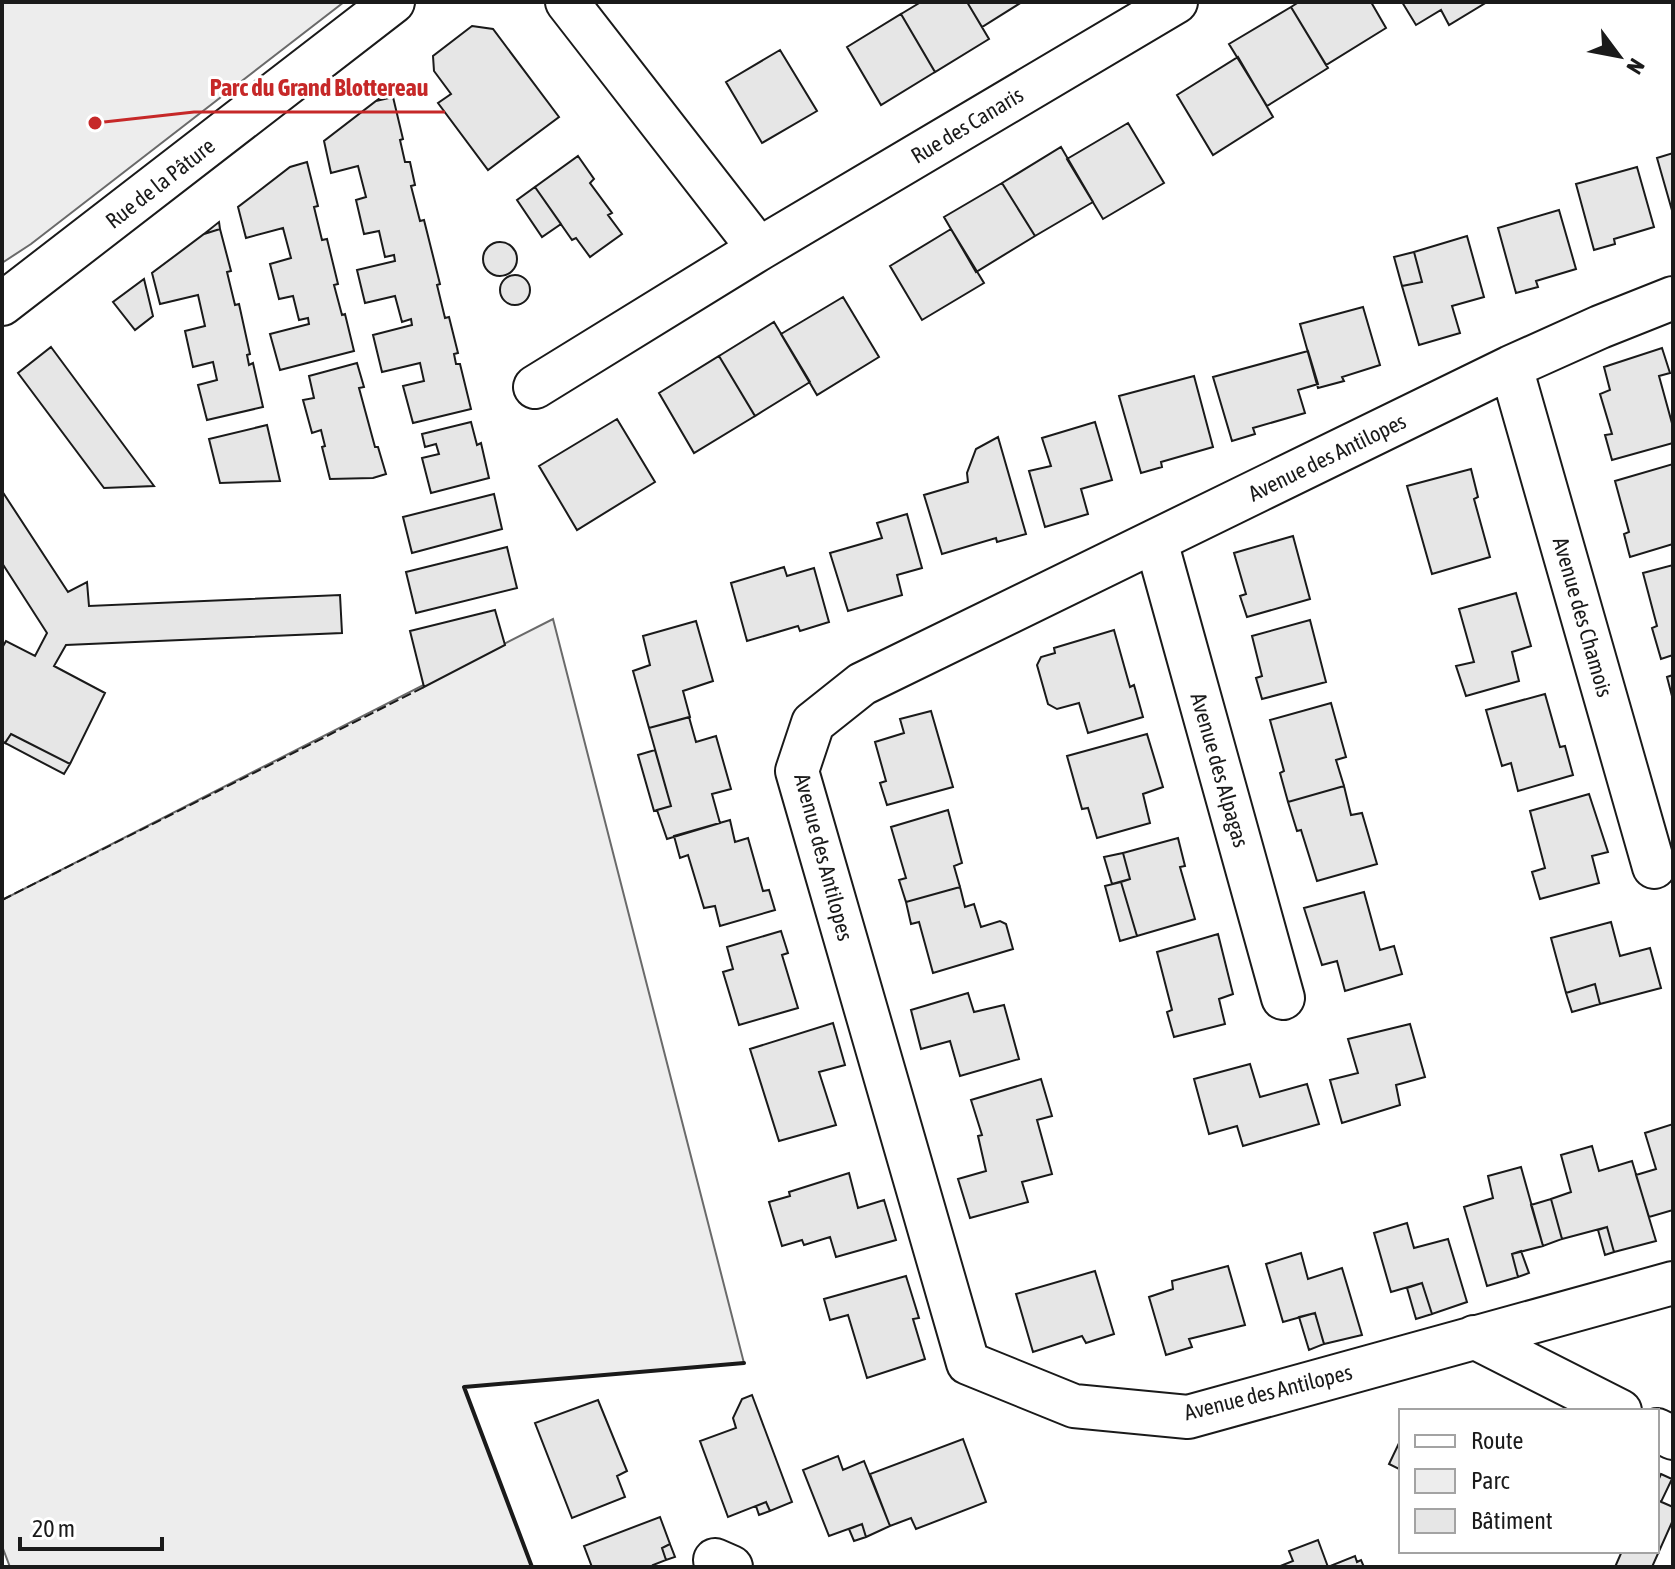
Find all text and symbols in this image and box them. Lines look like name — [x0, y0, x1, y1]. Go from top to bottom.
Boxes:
north arrow — [1579, 16, 1659, 96]
text: N — [1621, 54, 1650, 79]
callout: Parc du Grand Blottereau — [194, 64, 445, 112]
text: Parc du Grand Blottereau — [210, 74, 428, 101]
street label: Rue des Canaris — [906, 81, 1028, 169]
street label: Rue de la Pâture — [100, 132, 220, 234]
street label: Avenue des Antilopes — [1244, 407, 1410, 506]
street label: Avenue des Chamois — [1548, 534, 1618, 700]
street label: Avenue des Alpagas — [1186, 690, 1255, 850]
street label: Avenue des Antilopes — [789, 771, 859, 944]
street label: Avenue des Antilopes — [1181, 1359, 1355, 1425]
legend — [1399, 1409, 1659, 1553]
text: Route — [1471, 1427, 1523, 1454]
text: Parc — [1471, 1467, 1510, 1494]
scale bar — [20, 1501, 162, 1551]
text: Bâtiment — [1471, 1507, 1553, 1534]
text: 20 m — [32, 1515, 75, 1542]

